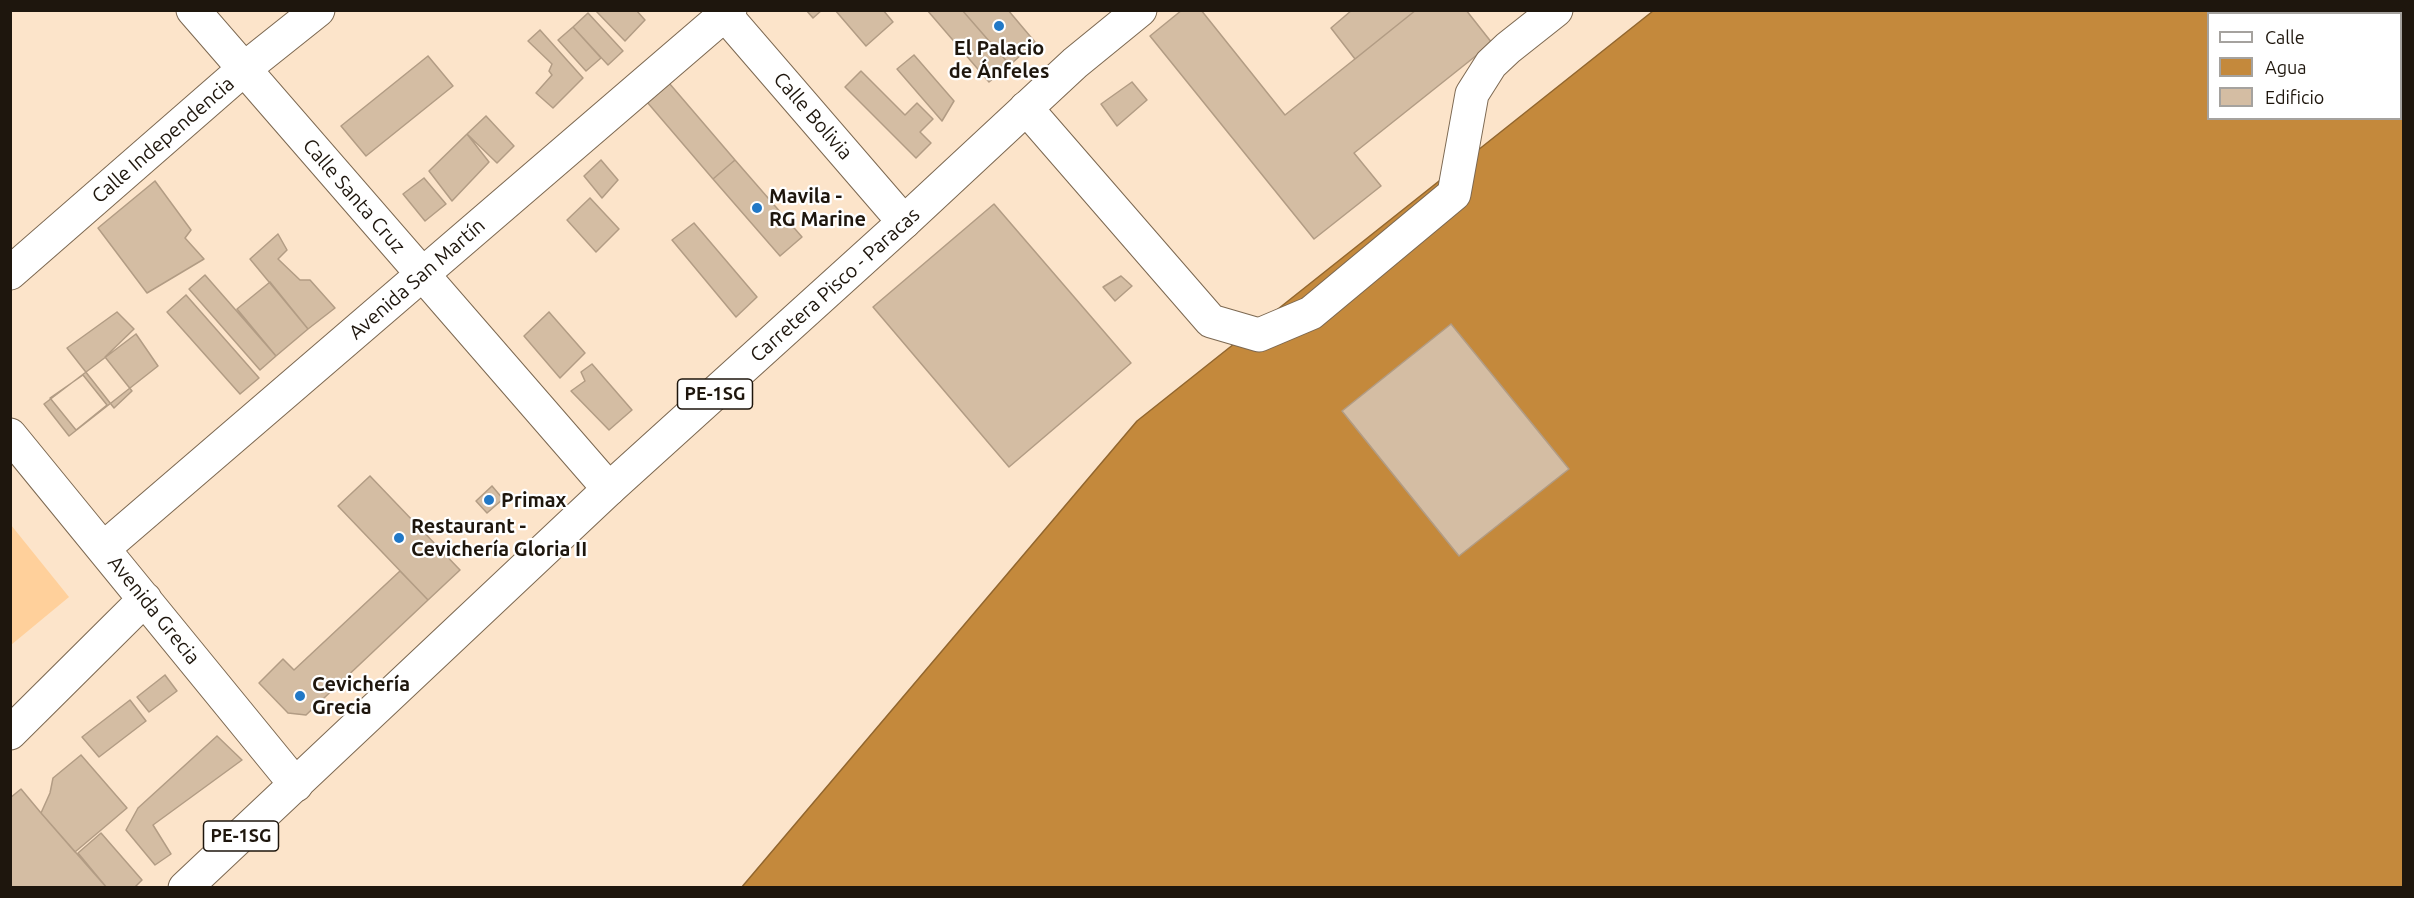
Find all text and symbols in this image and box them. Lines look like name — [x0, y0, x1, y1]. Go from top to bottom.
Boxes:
legend — [2207, 12, 2402, 120]
marker: El Palacio de Ánfeles — [992, 19, 1006, 33]
text: Calle — [2265, 27, 2305, 47]
place label: El Palacio de Ánfeles — [949, 36, 1049, 83]
text: Agua — [2265, 57, 2307, 77]
street label: Calle Bolivia — [769, 67, 857, 165]
street label: Calle Independencia — [87, 72, 239, 208]
text: Edificio — [2265, 87, 2324, 107]
street label: Calle Santa Cruz — [298, 134, 410, 258]
place label: Mavila - RG Marine — [769, 184, 866, 231]
marker: Mavila - RG Marine — [750, 201, 764, 215]
street label: Carretera Pisco - Paracas — [745, 203, 925, 367]
street label: Avenida San Martín — [344, 213, 490, 345]
road number: PE-1SG — [678, 379, 752, 409]
place label: Primax — [501, 488, 566, 512]
marker: Primax — [482, 493, 496, 507]
place label: Restaurant - Cevichería Gloria II — [411, 514, 587, 561]
marker: Restaurant - Cevichería Gloria II — [392, 531, 406, 545]
street label: Avenida Grecia — [103, 551, 205, 669]
place label: Cevichería Grecia — [312, 672, 410, 719]
marker: Cevichería Grecia — [293, 689, 307, 703]
road number: PE-1SG — [204, 821, 278, 851]

